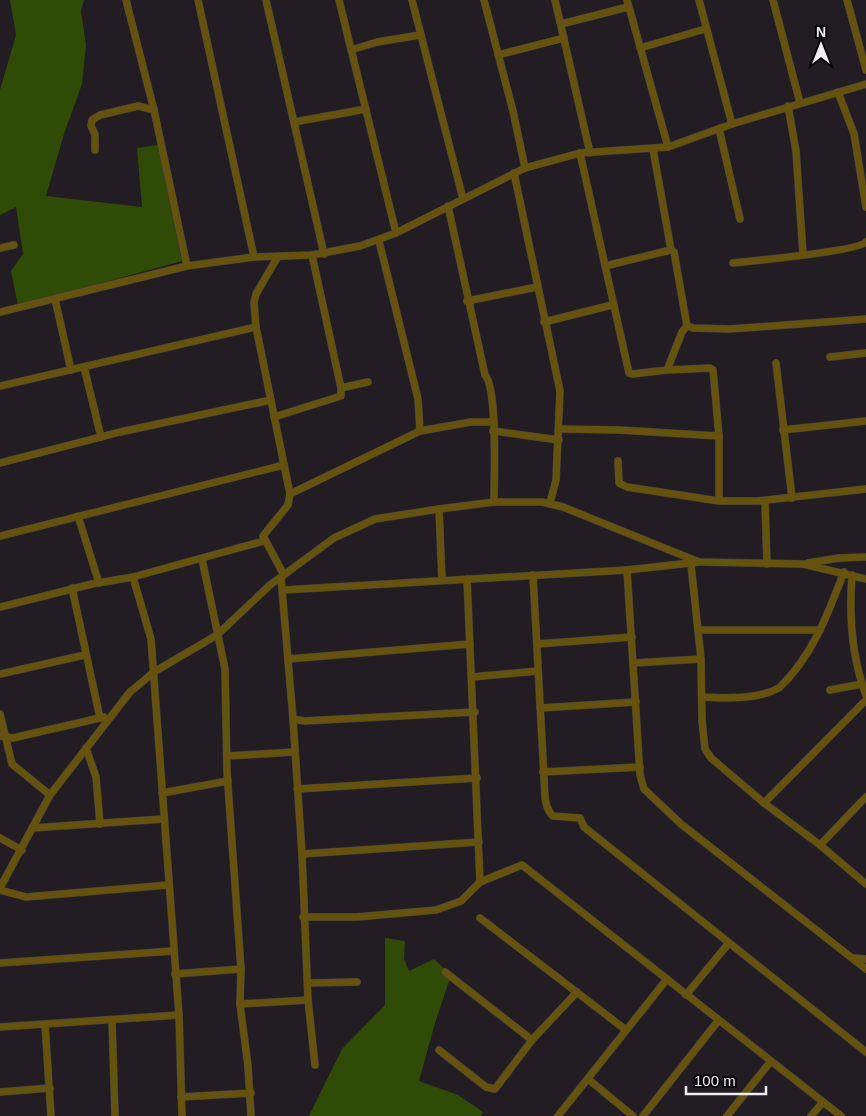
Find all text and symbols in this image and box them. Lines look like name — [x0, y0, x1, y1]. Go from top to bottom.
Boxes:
north arrow — [796, 20, 846, 70]
text: N — [816, 24, 826, 40]
scale bar — [686, 1064, 766, 1096]
text: 100 m — [694, 1072, 736, 1089]

